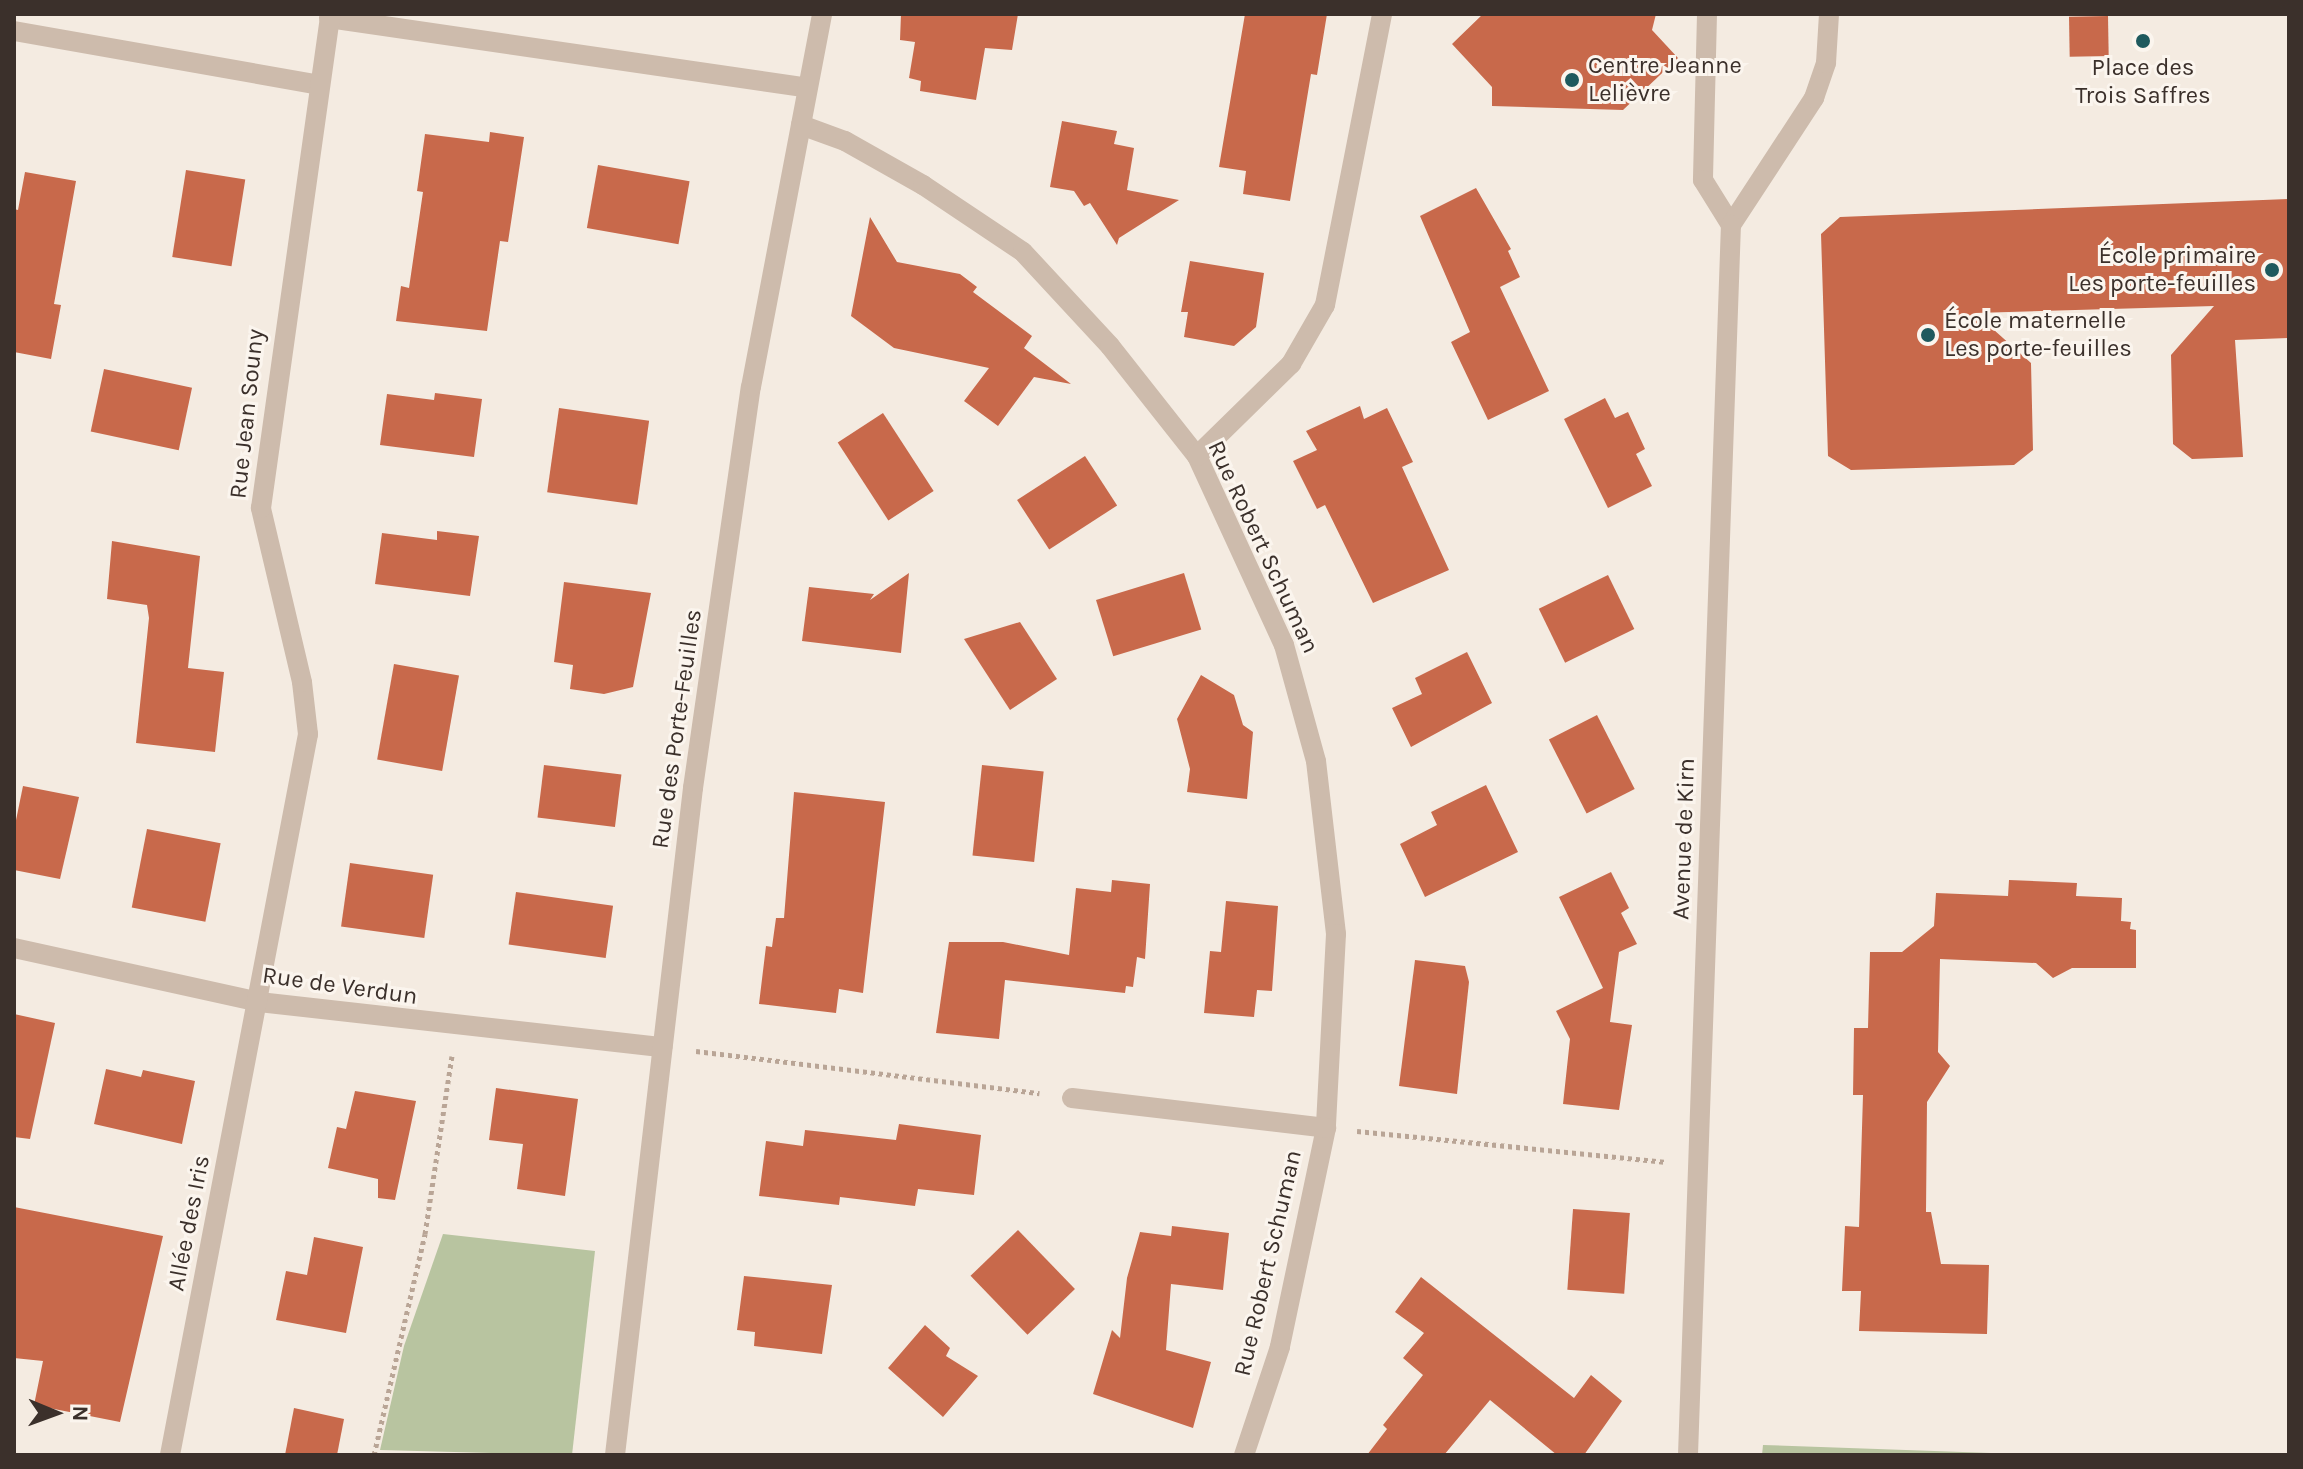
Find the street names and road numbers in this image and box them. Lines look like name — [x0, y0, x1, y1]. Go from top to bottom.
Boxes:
street label: Rue Jean Souny — [224, 328, 270, 500]
street label: Rue Robert Schuman — [1201, 436, 1325, 658]
street label: Rue des Porte-Feuilles — [646, 608, 708, 850]
street label: Avenue de Kirn — [1667, 758, 1701, 920]
street label: Rue de Verdun — [261, 961, 419, 1011]
street label: Rue Robert Schuman — [1228, 1147, 1308, 1379]
street label: Allée des Iris — [162, 1153, 216, 1293]

